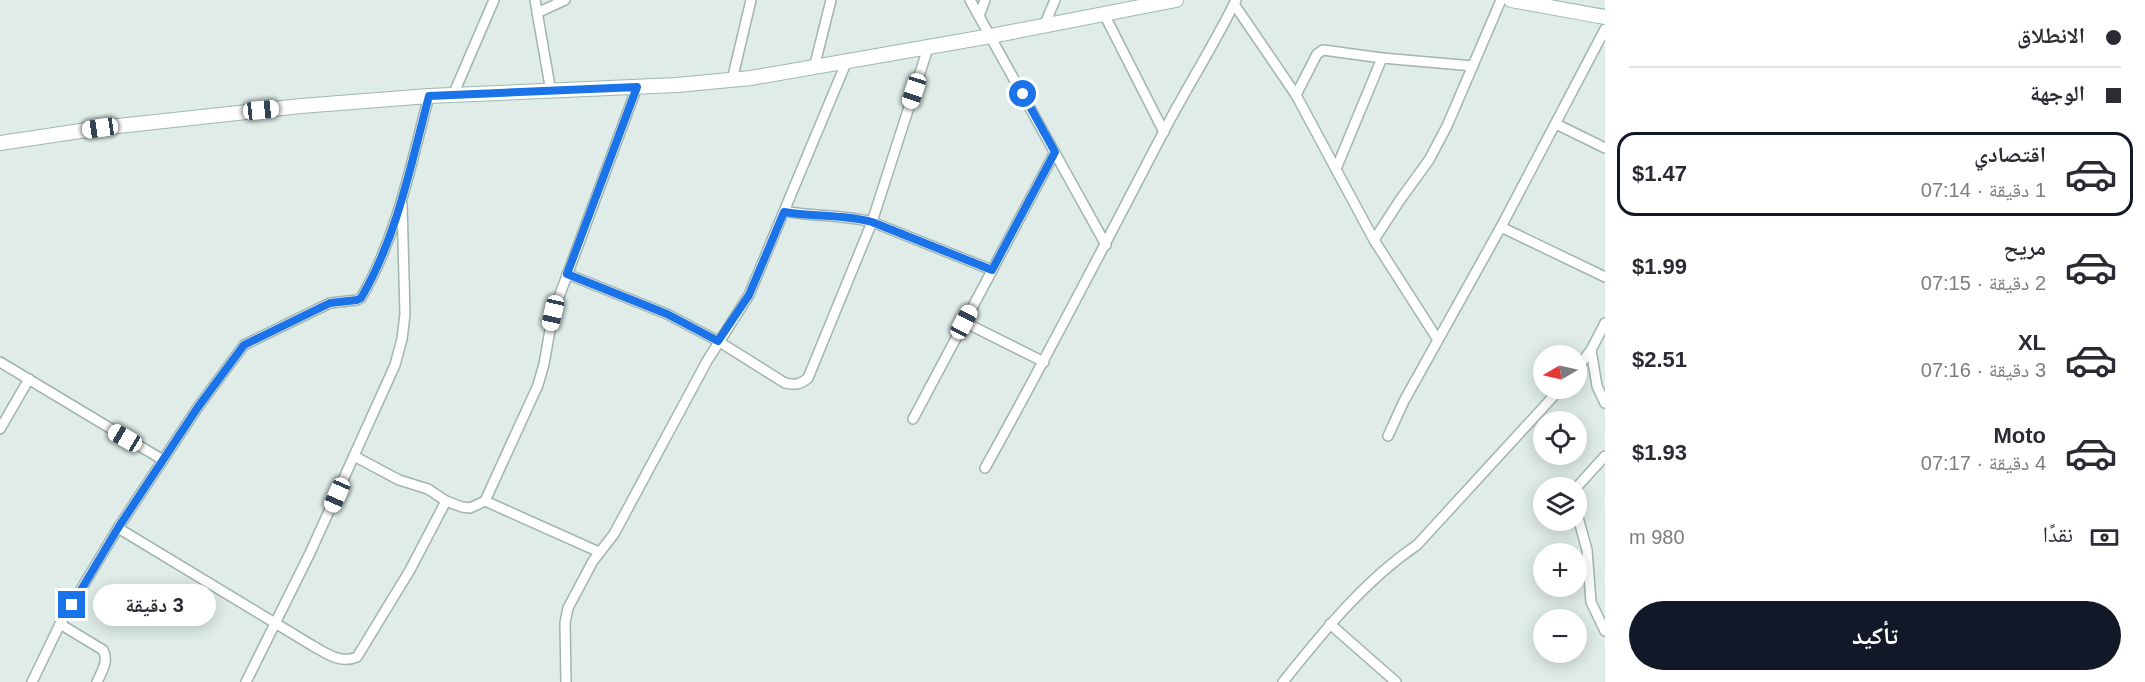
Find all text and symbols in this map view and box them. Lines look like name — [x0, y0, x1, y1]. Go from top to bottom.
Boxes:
text: الانطلاق — [2017, 23, 2085, 48]
car — [900, 71, 928, 111]
route start — [1009, 80, 1036, 107]
text: الوجهة — [2030, 81, 2085, 106]
car — [242, 99, 280, 121]
car — [81, 117, 119, 139]
text: اقتصادي — [1974, 142, 2046, 167]
icon: car — [2064, 147, 2118, 201]
text: $1.47 — [1632, 161, 1687, 186]
text: 1 دقيقة · 07:14 — [1921, 179, 2046, 201]
text: مريح — [2003, 235, 2046, 260]
icon: car — [2064, 240, 2118, 294]
text: $1.99 — [1632, 254, 1687, 279]
text: 2 دقيقة · 07:15 — [1921, 272, 2046, 294]
car — [540, 293, 566, 333]
car — [948, 302, 980, 342]
text: XL — [2018, 330, 2046, 355]
icon: car — [2064, 333, 2118, 387]
north arrow — [1533, 345, 1587, 399]
map controls — [1533, 345, 1587, 663]
text: $2.51 — [1632, 347, 1687, 372]
text: 3 دقيقة · 07:16 — [1921, 359, 2046, 381]
button: locate — [1533, 411, 1587, 465]
car — [105, 421, 145, 455]
text: Moto — [1993, 423, 2046, 448]
icon: car — [2064, 426, 2118, 480]
text: $1.93 — [1632, 440, 1687, 465]
text: 4 دقيقة · 07:17 — [1921, 452, 2046, 474]
car — [321, 475, 353, 515]
button: layers — [1533, 477, 1587, 531]
icon: cash — [2088, 521, 2121, 554]
text: نقدًا — [2043, 522, 2073, 547]
text: 980 m — [1629, 526, 1685, 548]
button: + — [1533, 543, 1587, 597]
callout: 3 دقيقة — [93, 584, 216, 626]
route end — [58, 591, 85, 618]
text: 3 دقيقة — [125, 594, 184, 616]
button: تأكيد — [1629, 601, 2121, 670]
button: − — [1533, 609, 1587, 663]

